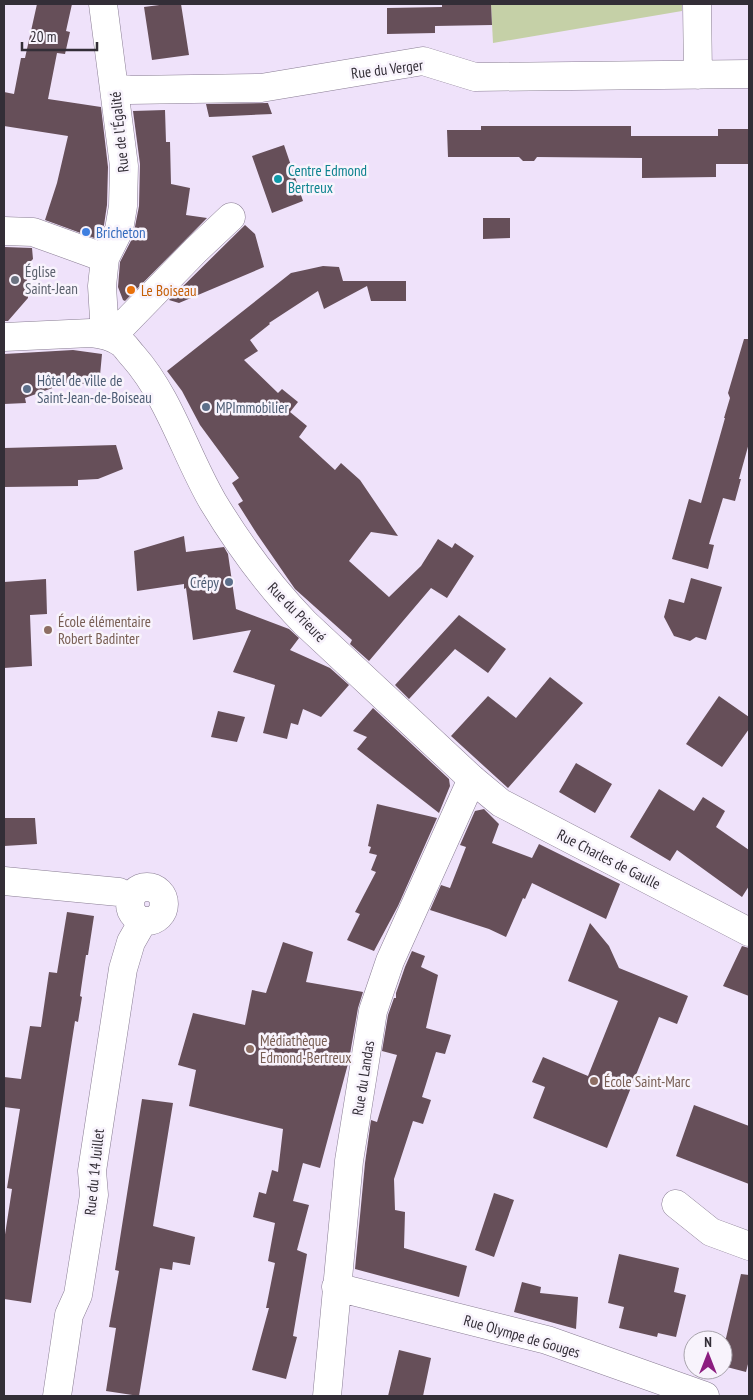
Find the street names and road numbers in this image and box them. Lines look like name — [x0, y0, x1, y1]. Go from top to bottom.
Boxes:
street label: Rue du Verger — [350, 55, 425, 83]
street label: Rue de l'Égalité — [105, 91, 133, 173]
street label: Rue du Prieuré — [264, 578, 330, 646]
street label: Rue Charles de Gaulle — [554, 825, 664, 893]
street label: Rue du Landas — [348, 1039, 378, 1117]
street label: Rue du 14 Juillet — [80, 1128, 108, 1216]
street label: Rue Olympe de Gouges — [462, 1310, 582, 1362]

